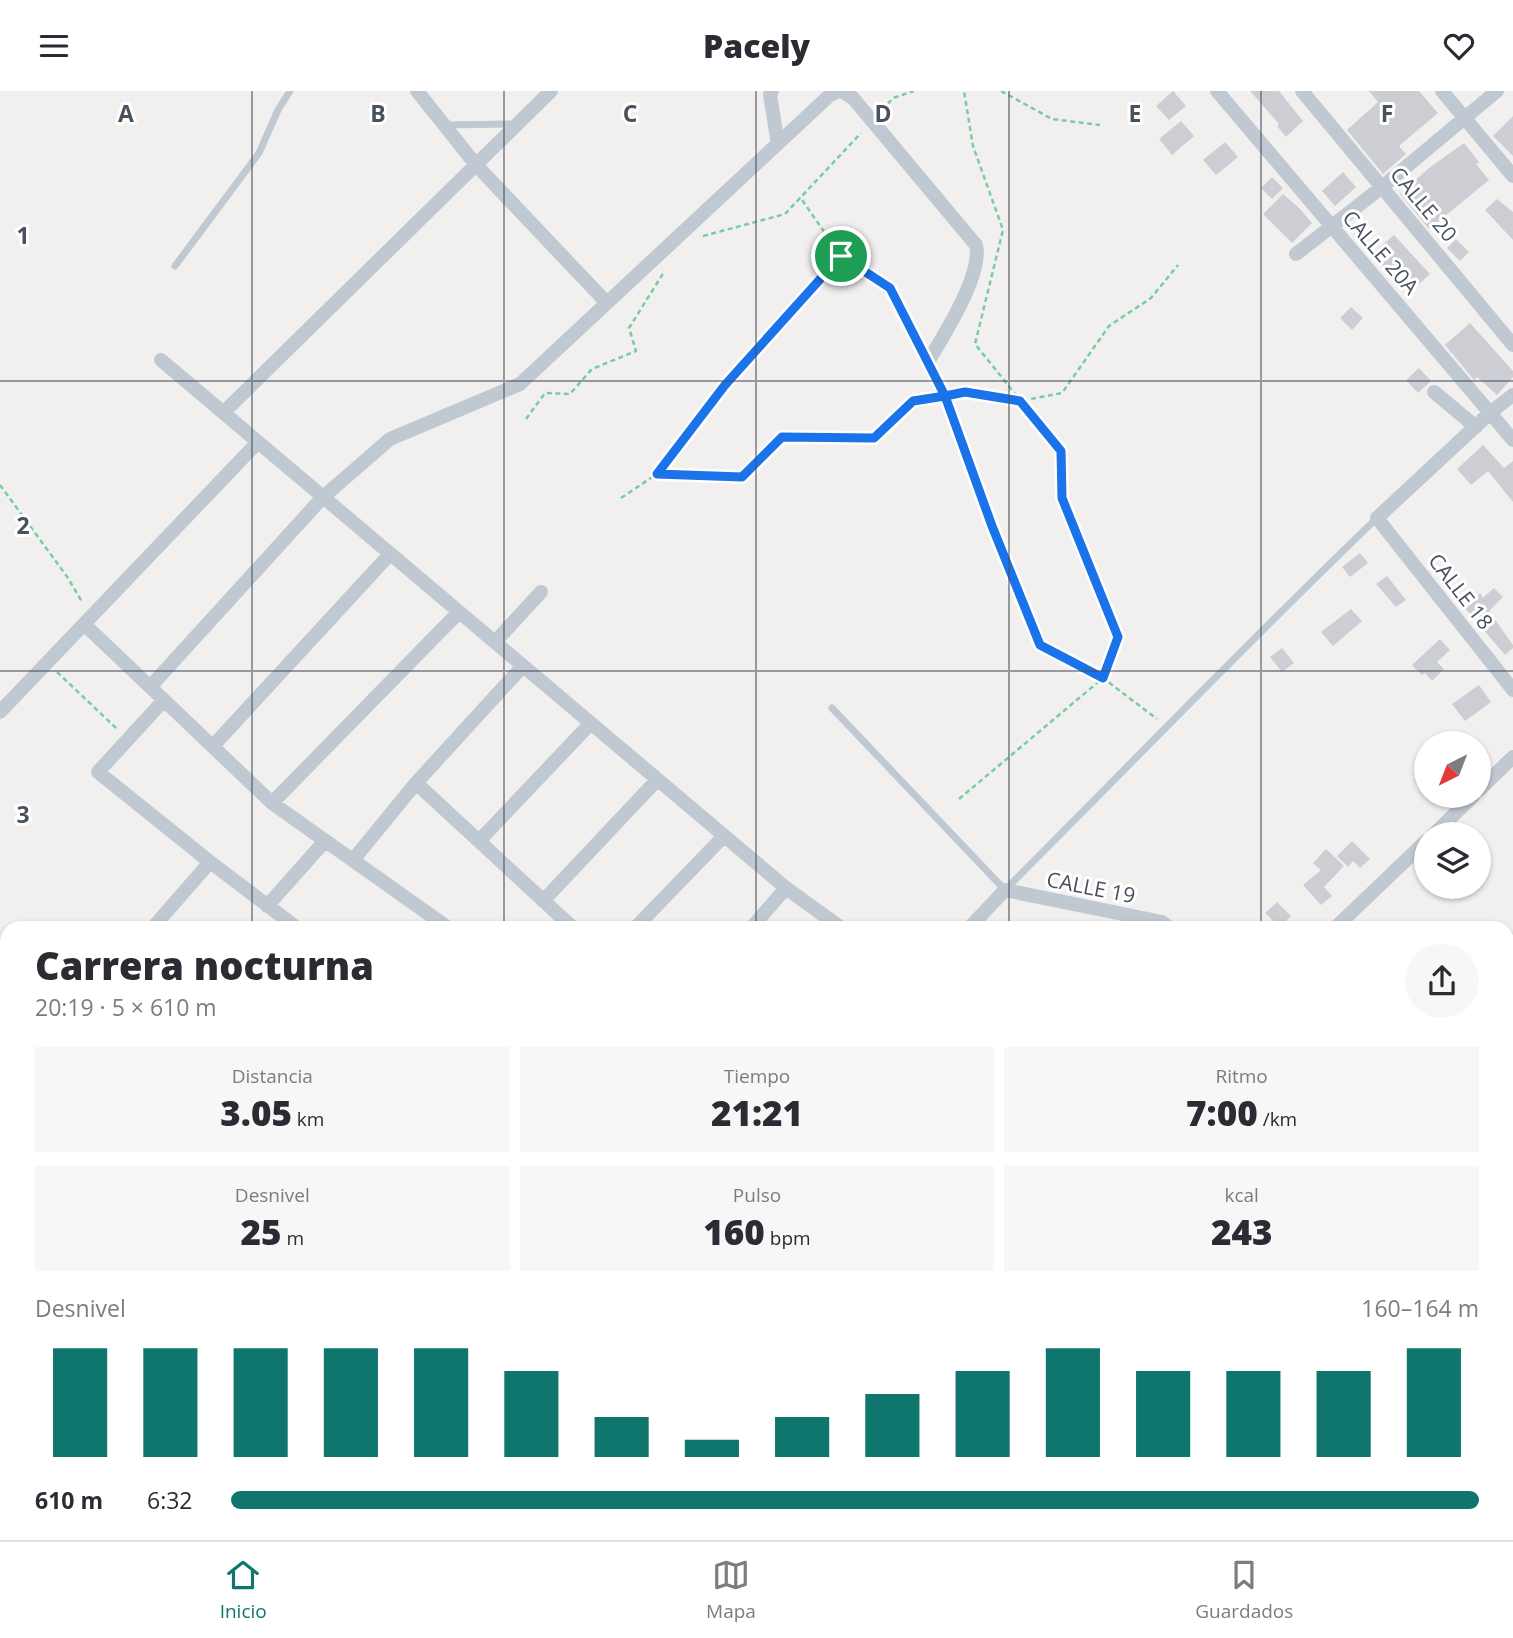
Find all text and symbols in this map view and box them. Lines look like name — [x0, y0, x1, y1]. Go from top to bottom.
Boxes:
text: Pacely — [703, 24, 810, 67]
icon: menu — [35, 27, 73, 65]
icon: heart — [1440, 27, 1478, 65]
text: A — [118, 97, 134, 129]
text: B — [370, 97, 386, 129]
text: C — [623, 97, 637, 129]
text: D — [874, 97, 892, 129]
text: E — [1129, 97, 1141, 129]
text: F — [1381, 97, 1393, 129]
street label: CALLE 20 — [1384, 161, 1464, 247]
street label: CALLE 20A — [1337, 204, 1426, 301]
text: 1 — [16, 219, 30, 251]
pin — [811, 226, 871, 286]
icon: arrive — [822, 237, 860, 275]
text: 2 — [16, 509, 30, 541]
street label: CALLE 18 — [1422, 547, 1500, 635]
north arrow — [1414, 731, 1491, 809]
map controls — [1414, 731, 1491, 899]
text: 3 — [16, 798, 30, 830]
button: layers — [1414, 822, 1491, 899]
street label: CALLE 19 — [1044, 865, 1138, 909]
text: Carrera nocturna — [35, 939, 374, 991]
button: share — [1405, 944, 1479, 1018]
text: 20:19 · 5 × 610 m — [35, 991, 217, 1023]
text: Distancia — [232, 1063, 313, 1089]
text: Tiempo — [724, 1063, 790, 1089]
text: Ritmo — [1215, 1063, 1268, 1089]
text: 3.05 — [220, 1089, 292, 1136]
text: 21:21 — [711, 1089, 803, 1136]
text: 7:00 — [1186, 1089, 1258, 1136]
text: km — [292, 1106, 324, 1132]
text: /km — [1258, 1106, 1297, 1132]
text: Desnivel — [235, 1182, 310, 1208]
text: Pulso — [733, 1182, 781, 1208]
text: kcal — [1224, 1182, 1259, 1208]
text: 25 — [241, 1208, 282, 1255]
text: 160 — [703, 1208, 765, 1255]
text: 243 — [1211, 1208, 1272, 1255]
text: m — [282, 1225, 304, 1251]
text: bpm — [765, 1225, 811, 1251]
text: Desnivel — [35, 1292, 126, 1324]
text: 160–164 m — [1361, 1292, 1479, 1324]
text: 610 m — [35, 1484, 103, 1516]
text: 6:32 — [147, 1484, 193, 1516]
tab: Inicio — [220, 1556, 267, 1624]
tab: Mapa — [706, 1556, 756, 1624]
tab: Guardados — [1195, 1556, 1293, 1624]

